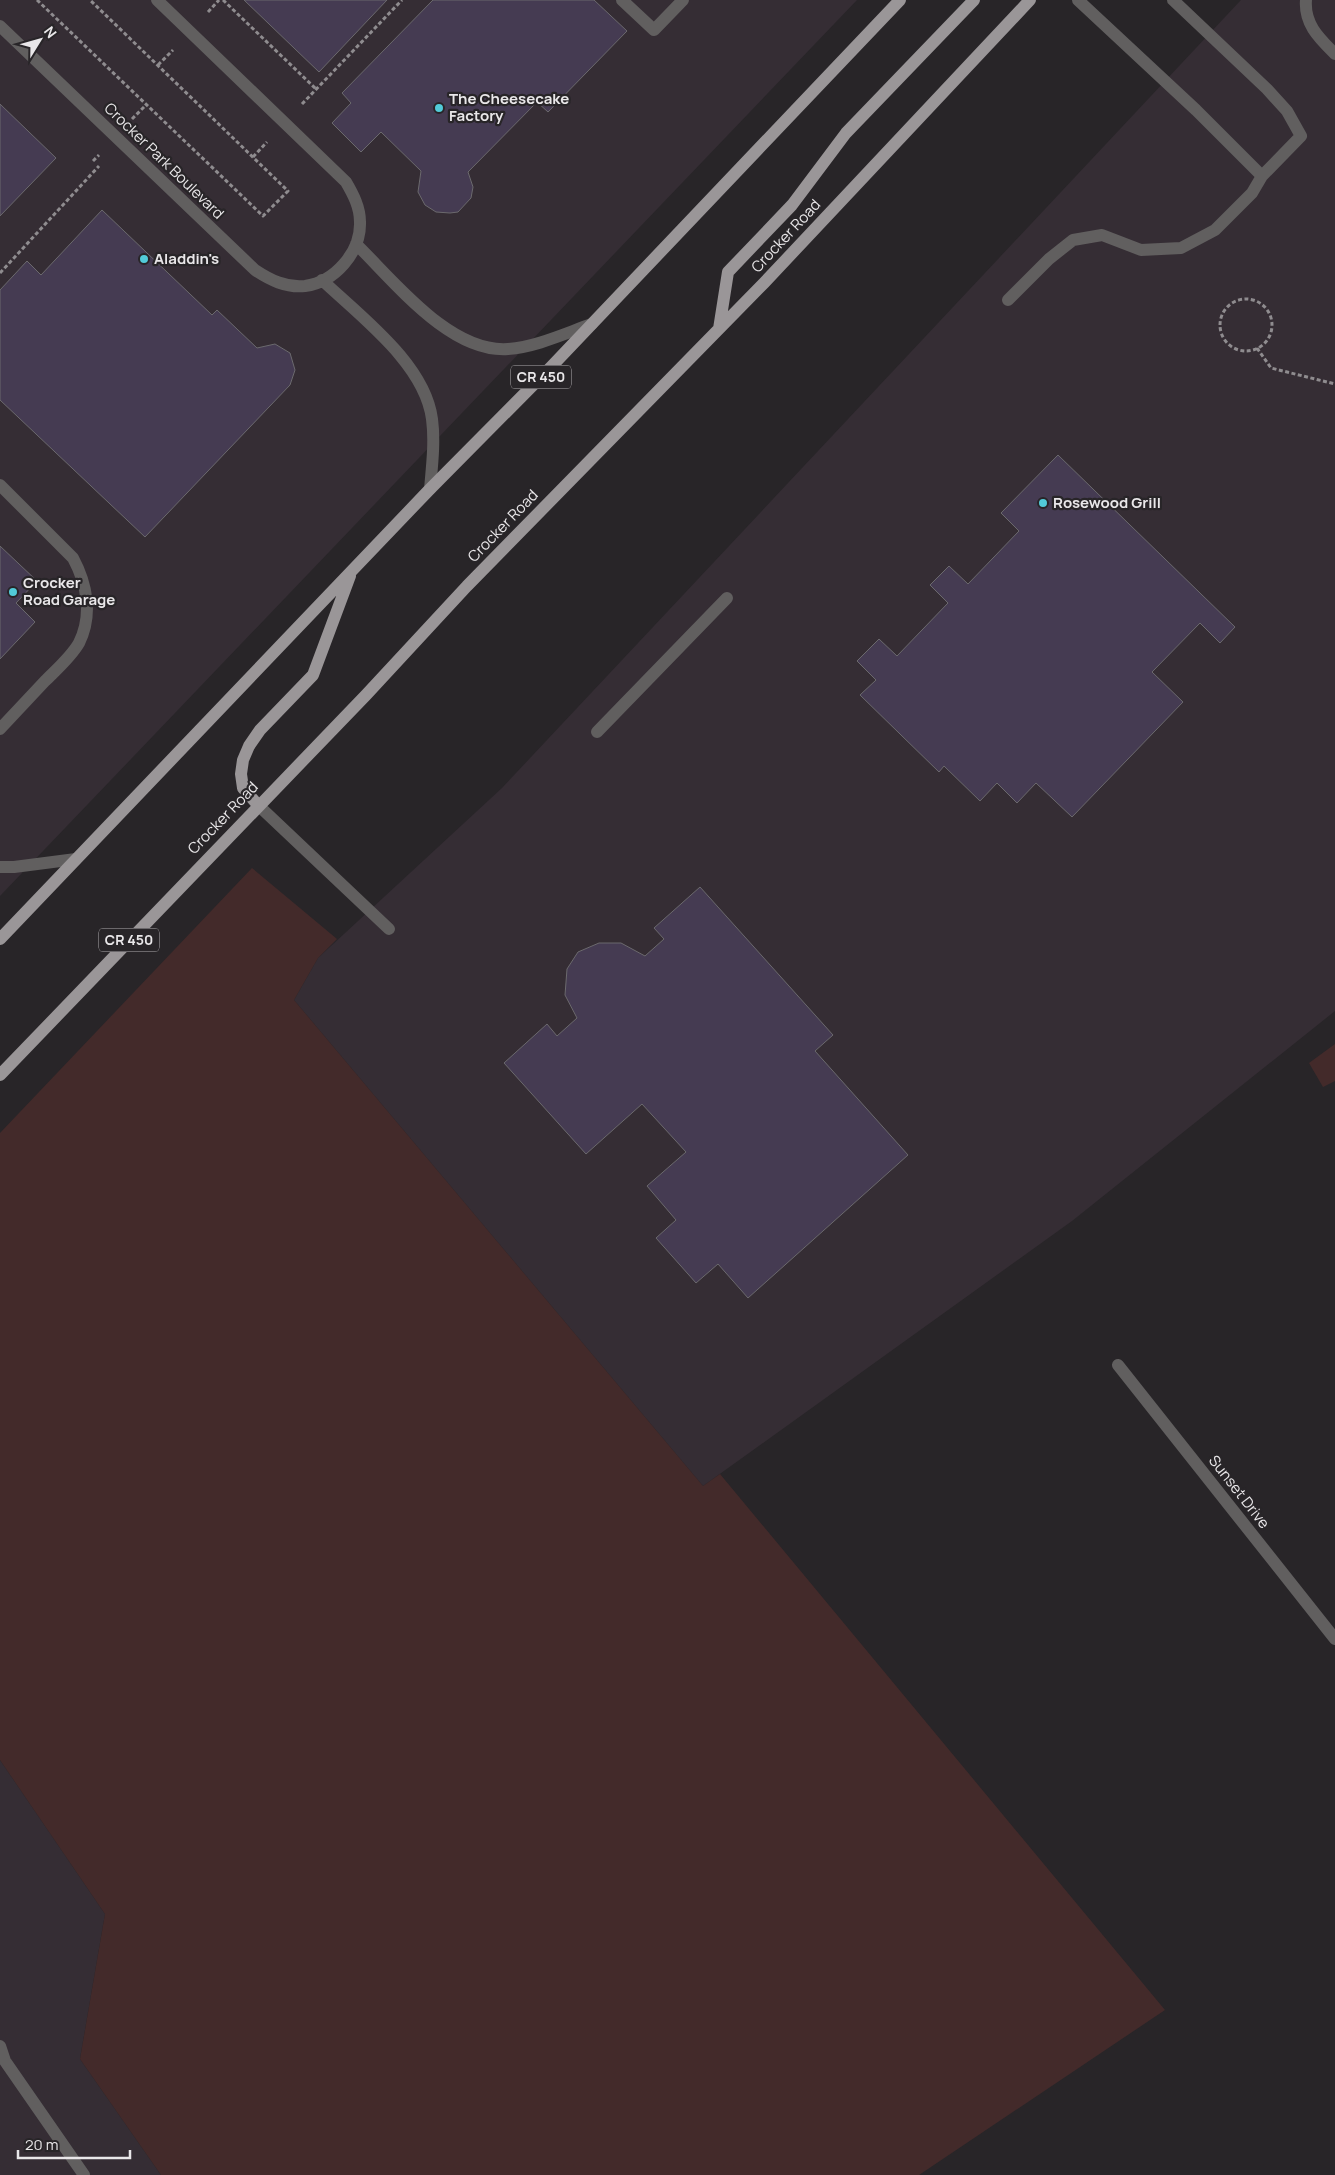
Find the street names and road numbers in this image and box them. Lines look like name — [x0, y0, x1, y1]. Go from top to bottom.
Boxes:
street label: Crocker Park Boulevard — [100, 98, 229, 223]
street label: Crocker Road — [746, 194, 825, 277]
road number: CR 450 — [511, 366, 571, 388]
street label: Crocker Road — [463, 485, 543, 566]
street label: Crocker Road — [183, 777, 263, 858]
road number: CR 450 — [99, 928, 159, 952]
street label: Sunset Drive — [1204, 1451, 1275, 1533]

